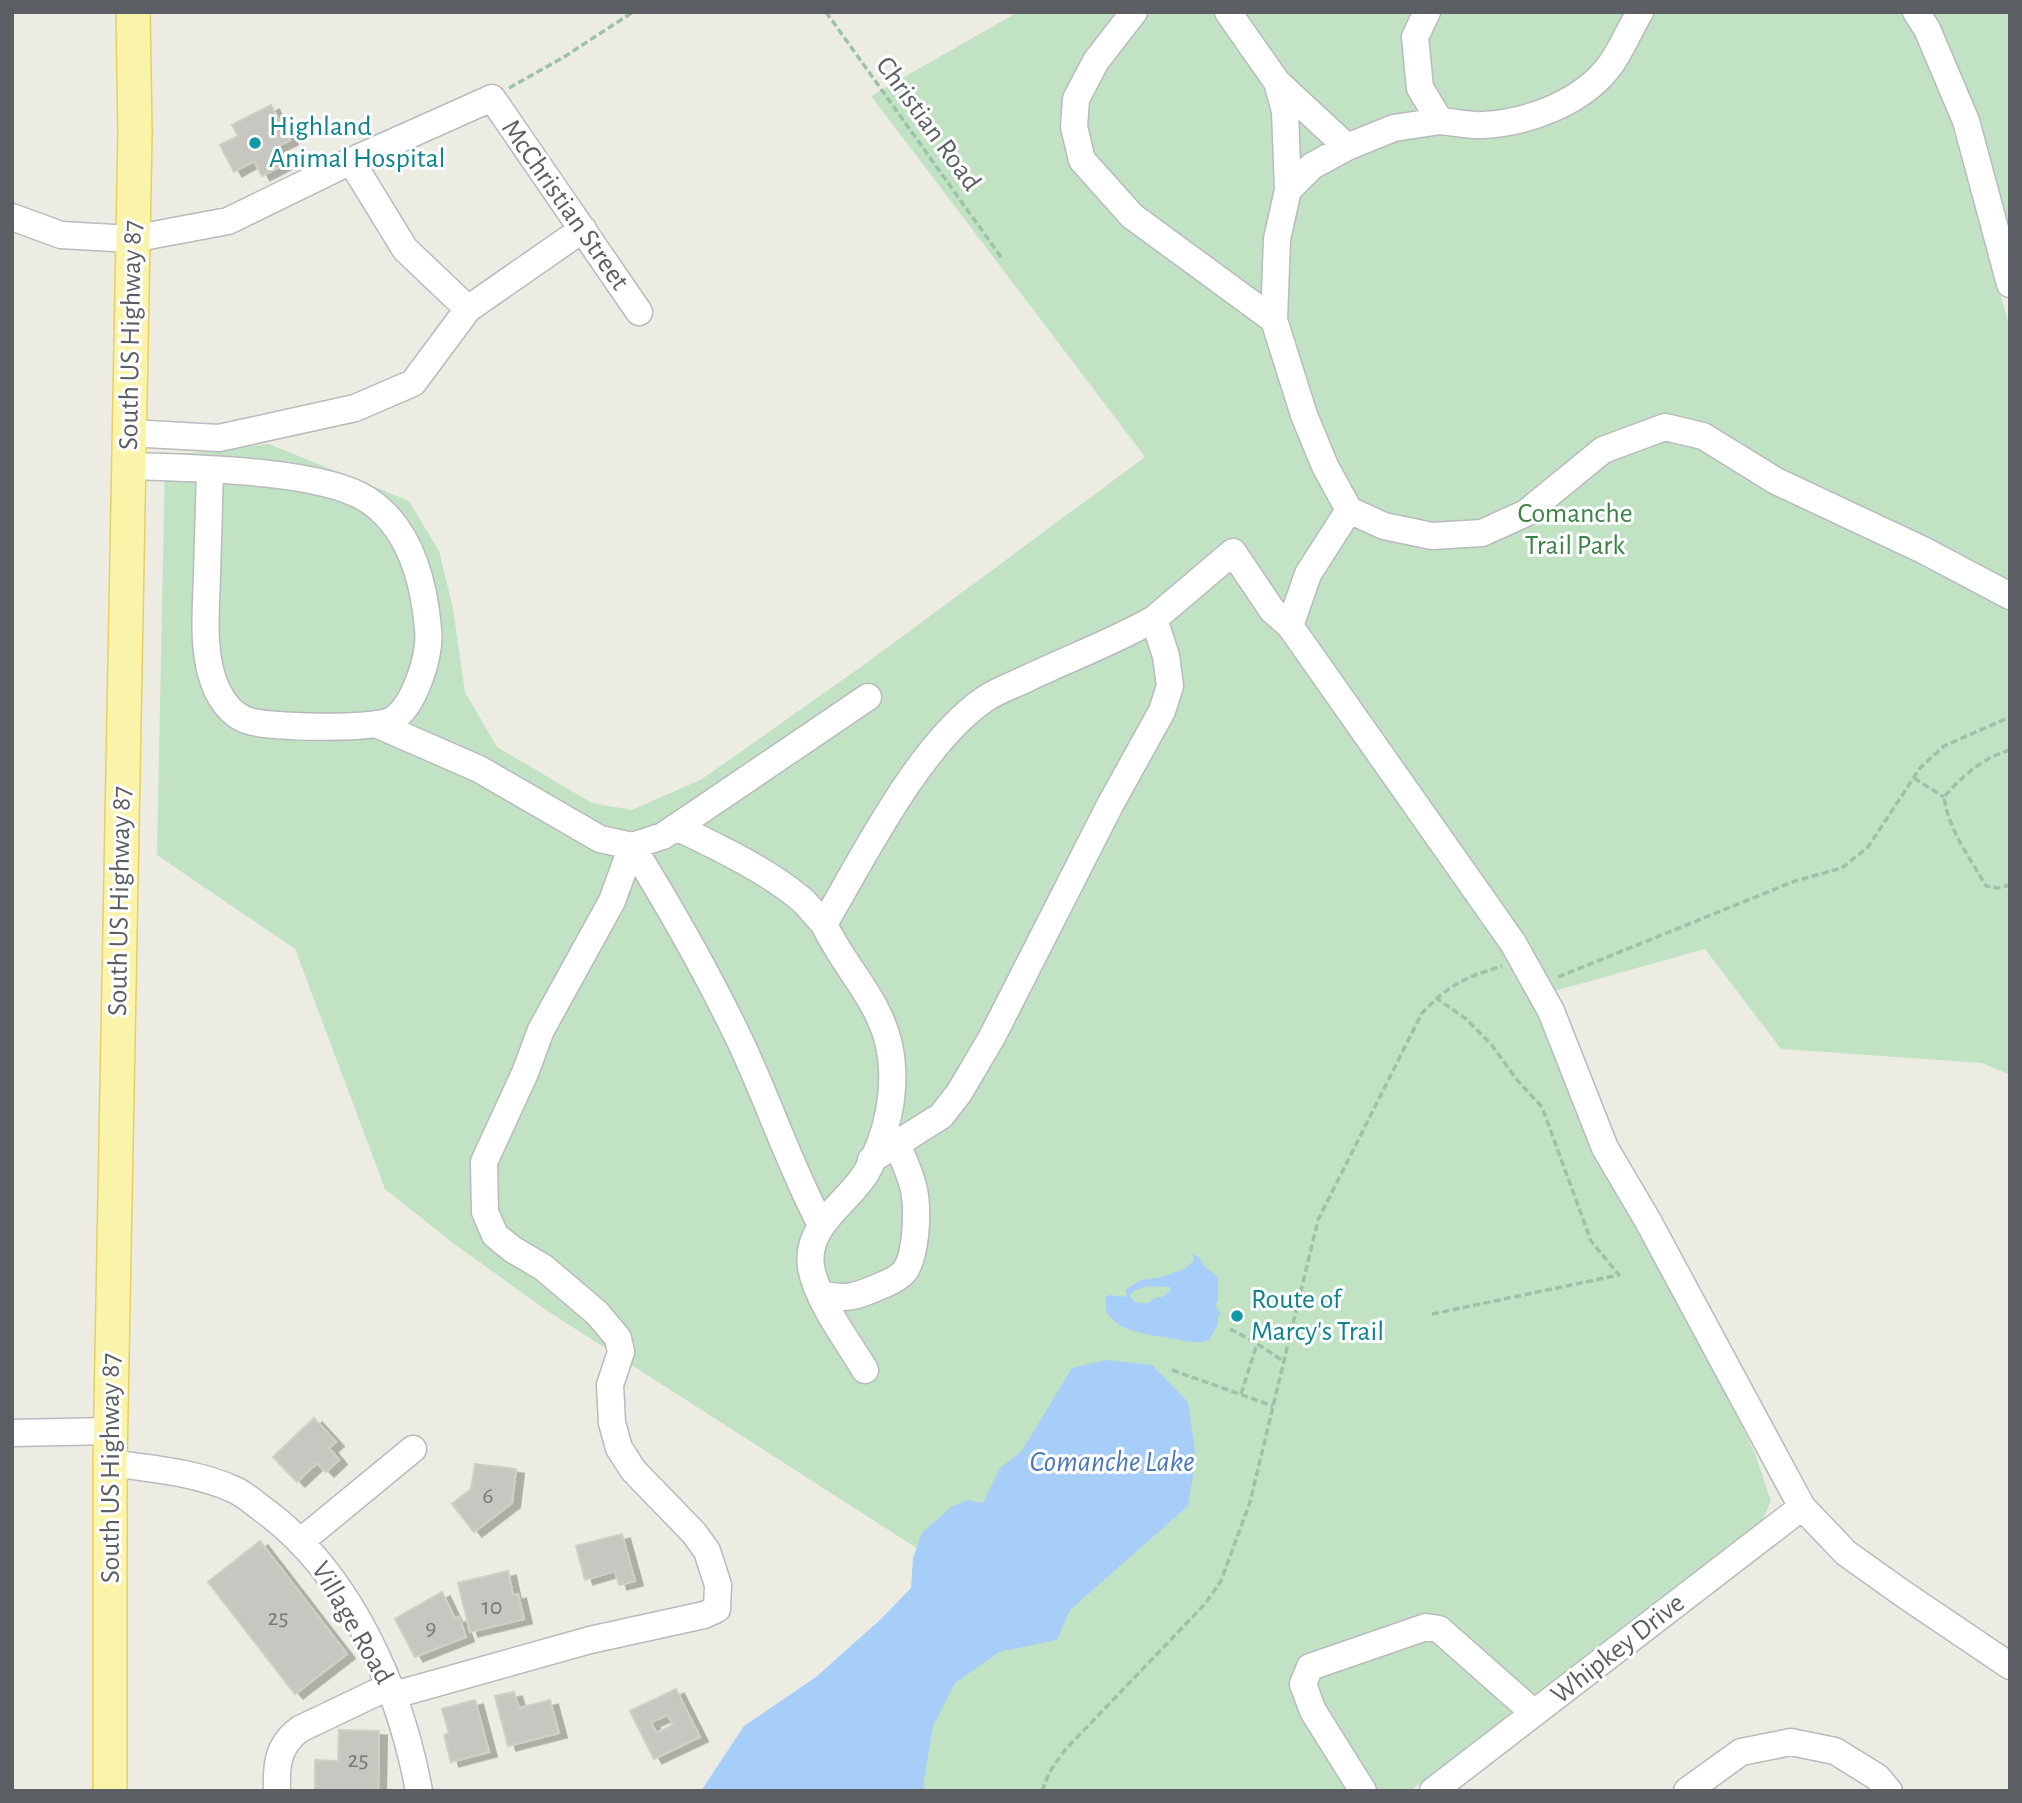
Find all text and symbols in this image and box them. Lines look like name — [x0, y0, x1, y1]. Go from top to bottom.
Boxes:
street label: Christian Road — [870, 52, 986, 196]
place label: Highland Animal Hospital — [269, 113, 446, 173]
street label: McChristian Street — [496, 115, 634, 295]
marker: Highland Animal Hospital — [247, 135, 263, 151]
street label: South US Highway 87 — [115, 220, 147, 450]
park label: Comanche Trail Park — [1517, 500, 1633, 560]
street label: South US Highway 87 — [104, 786, 136, 1016]
place label: Route of Marcy's Trail — [1251, 1286, 1384, 1346]
marker: Route of Marcy's Trail — [1229, 1308, 1245, 1324]
street label: South US Highway 87 — [97, 1353, 125, 1583]
water label: Comanche Lake — [1029, 1447, 1195, 1477]
house number: 6 — [482, 1484, 494, 1508]
street label: Village Road — [306, 1557, 398, 1689]
street label: Whipkey Drive — [1546, 1589, 1690, 1709]
house number: 10 — [482, 1595, 502, 1619]
house number: 25 — [268, 1606, 288, 1630]
house number: 9 — [425, 1616, 437, 1640]
house number: 25 — [348, 1748, 368, 1772]

